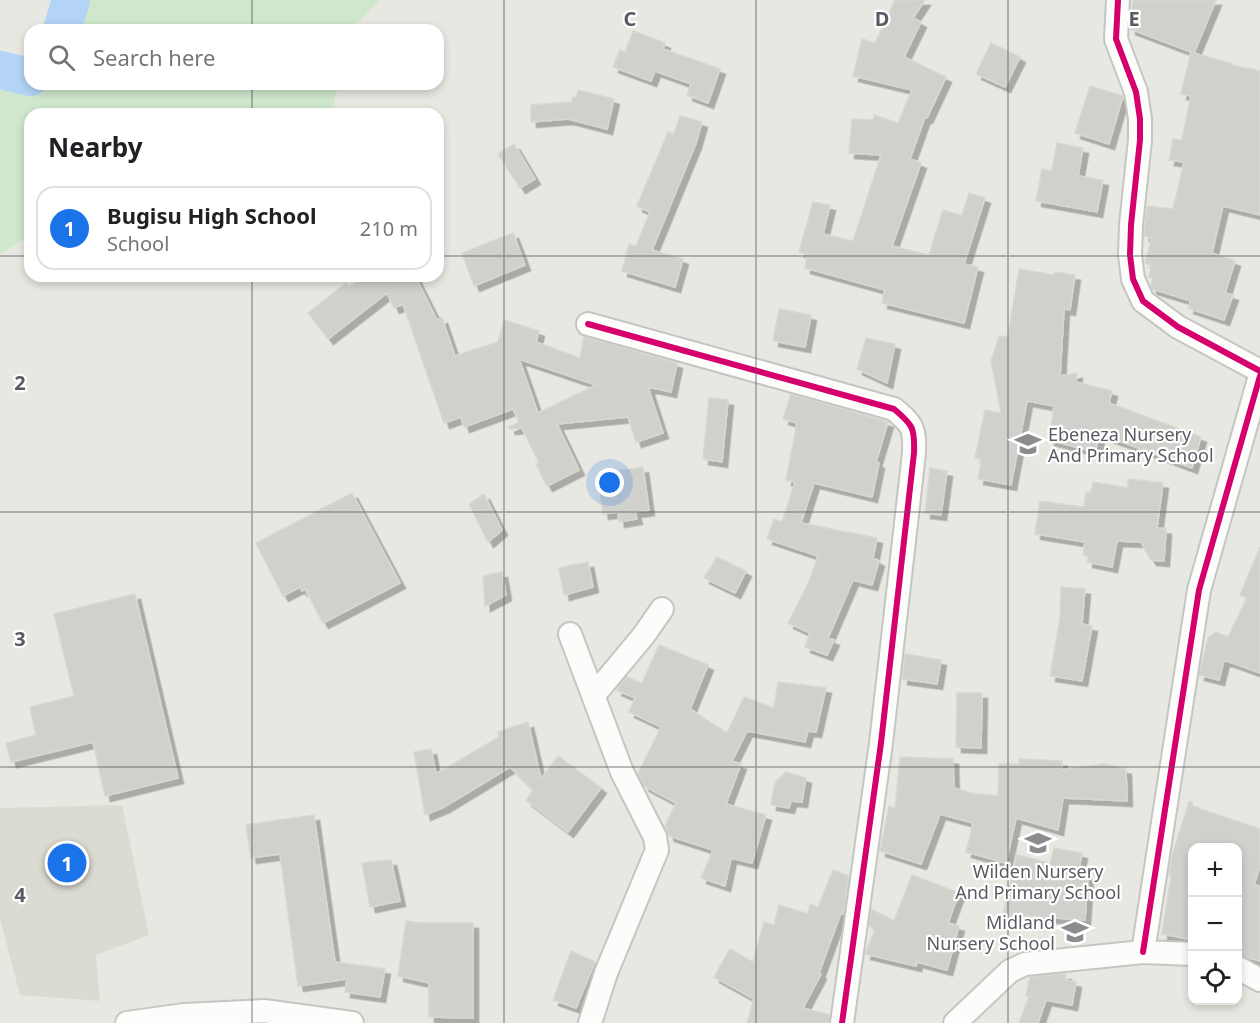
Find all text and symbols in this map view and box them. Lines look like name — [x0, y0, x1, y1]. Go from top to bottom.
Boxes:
text: C — [624, 5, 637, 32]
text: D — [875, 5, 889, 32]
text: E — [1128, 5, 1140, 32]
search box — [24, 24, 444, 90]
icon: search — [45, 41, 78, 74]
text: Search here — [93, 42, 215, 72]
text: Nearby — [48, 129, 143, 165]
text: Bugisu High School — [107, 200, 317, 230]
text: 1 — [64, 215, 75, 242]
text: 210 m — [360, 215, 418, 242]
text: School — [107, 230, 169, 257]
text: 2 — [14, 369, 26, 396]
place label: Ebeneza Nursery And Primary School — [1048, 422, 1214, 467]
school or university icon: Ebeneza Nursery And Primary School — [1013, 429, 1043, 459]
your location — [595, 468, 624, 497]
text: 3 — [14, 625, 26, 652]
school or university icon: Wilden Nursery And Primary School — [1023, 828, 1053, 858]
pin: 1 — [48, 840, 86, 886]
map controls — [1188, 843, 1242, 1005]
button: + — [1188, 843, 1242, 897]
place label: Wilden Nursery And Primary School — [955, 859, 1121, 904]
text: 4 — [14, 881, 26, 908]
button: − — [1188, 897, 1242, 951]
place label: Midland Nursery School — [927, 910, 1055, 955]
school or university icon: Midland Nursery School — [1060, 917, 1090, 947]
button: locate — [1188, 951, 1242, 1005]

